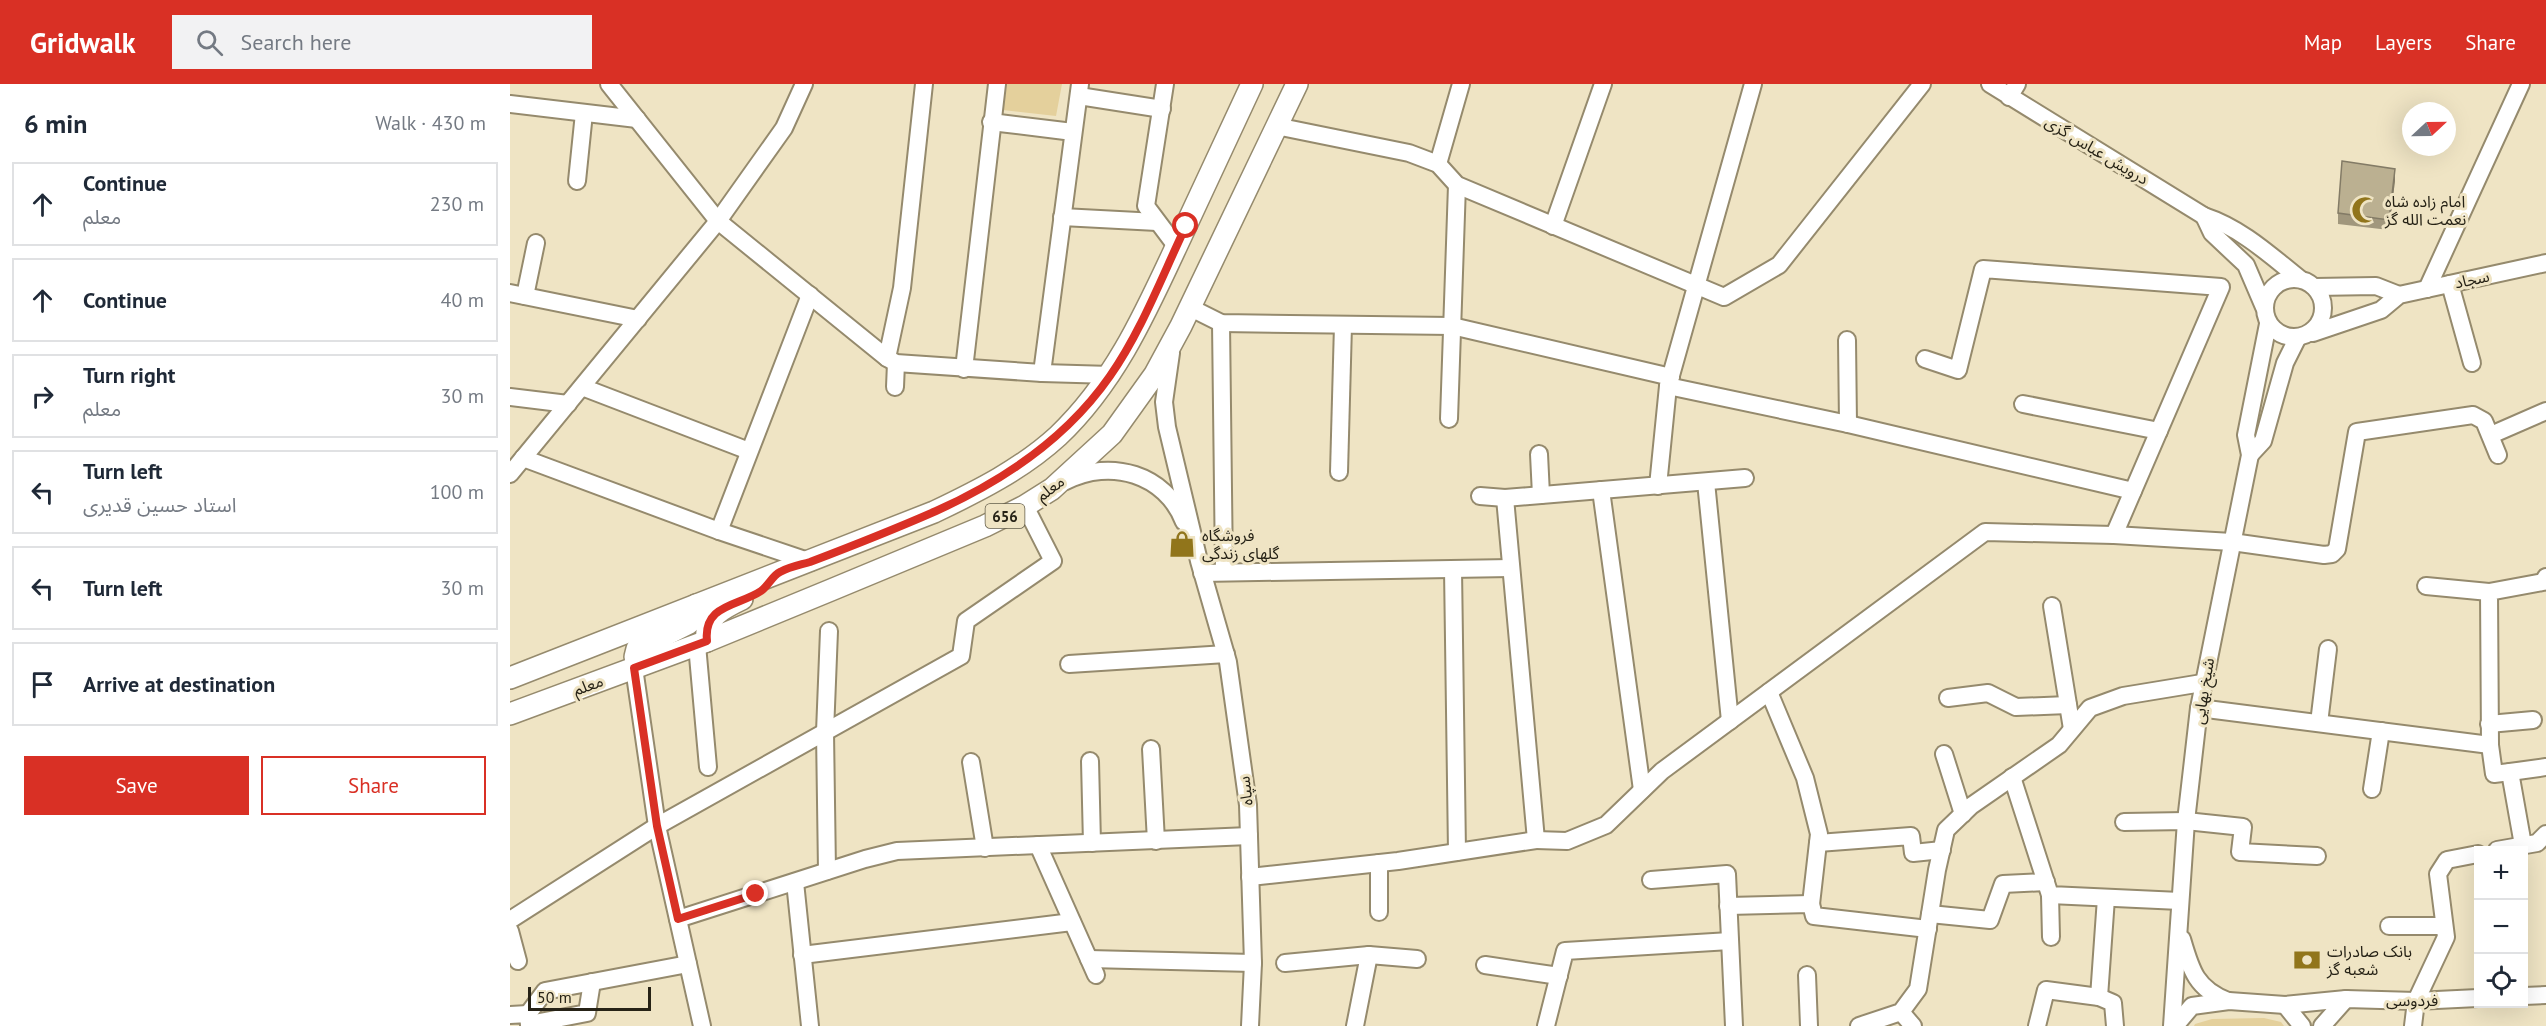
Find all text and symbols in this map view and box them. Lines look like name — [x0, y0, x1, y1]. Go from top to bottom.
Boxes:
search box — [172, 15, 592, 69]
text: Gridwalk — [30, 24, 136, 61]
icon: search — [193, 26, 226, 59]
text: Search here — [241, 28, 352, 56]
text: Map — [2304, 29, 2342, 56]
text: Layers — [2375, 29, 2432, 56]
text: Share — [2465, 29, 2516, 56]
north arrow — [2402, 102, 2456, 156]
text: 6 min — [24, 107, 87, 140]
text: Walk · 430 m — [375, 110, 486, 136]
street label: درویش عباس گزی — [2042, 111, 2152, 189]
text: Continue — [83, 169, 167, 197]
icon: ahead — [26, 188, 59, 221]
text: 230 m — [430, 191, 484, 217]
place label: امام زاده شاه نعمت الله گز — [2384, 191, 2466, 229]
mosque icon: امام زاده شاه نعمت الله گز — [2350, 195, 2380, 225]
text: معلم — [83, 204, 121, 230]
route start — [1172, 212, 1198, 238]
street label: سجاد — [2453, 266, 2491, 292]
icon: ahead — [26, 284, 59, 317]
text: Continue — [83, 286, 167, 314]
text: 40 m — [441, 287, 484, 313]
text: Turn right — [83, 361, 175, 389]
icon: right — [26, 380, 59, 413]
text: 30 m — [441, 383, 484, 409]
text: معلم — [83, 396, 121, 422]
text: Turn left — [83, 457, 163, 485]
street label: معلم — [1032, 471, 1070, 508]
icon: left — [26, 476, 59, 509]
text: 100 m — [430, 479, 484, 505]
text: استاد حسین قدیری — [83, 492, 236, 518]
road number: 656 — [986, 504, 1024, 528]
place label: فروشگاه گلهای زندگی — [1202, 525, 1280, 563]
shop icon: فروشگاه گلهای زندگی — [1167, 529, 1197, 559]
icon: left — [26, 572, 59, 605]
text: Turn left — [83, 574, 163, 602]
text: 30 m — [441, 575, 484, 601]
street label: شیخ بهایی — [2188, 656, 2221, 726]
icon: arrive — [26, 668, 59, 701]
text: Arrive at destination — [83, 670, 275, 698]
street label: معلم — [570, 670, 607, 702]
button: Save — [24, 756, 249, 815]
button: Share — [261, 756, 486, 815]
street label: سپاه — [1233, 775, 1258, 807]
map controls — [2474, 846, 2528, 1008]
button: + — [2474, 846, 2528, 900]
route end — [742, 880, 768, 906]
button: − — [2474, 900, 2528, 954]
place label: بانک صادرات شعبه گز — [2326, 941, 2412, 979]
bank icon: بانک صادرات شعبه گز — [2292, 945, 2322, 975]
button: locate — [2474, 954, 2528, 1008]
scale bar — [528, 984, 651, 1012]
text: 50 m — [537, 987, 572, 1007]
street label: فردوسی — [2386, 990, 2438, 1010]

